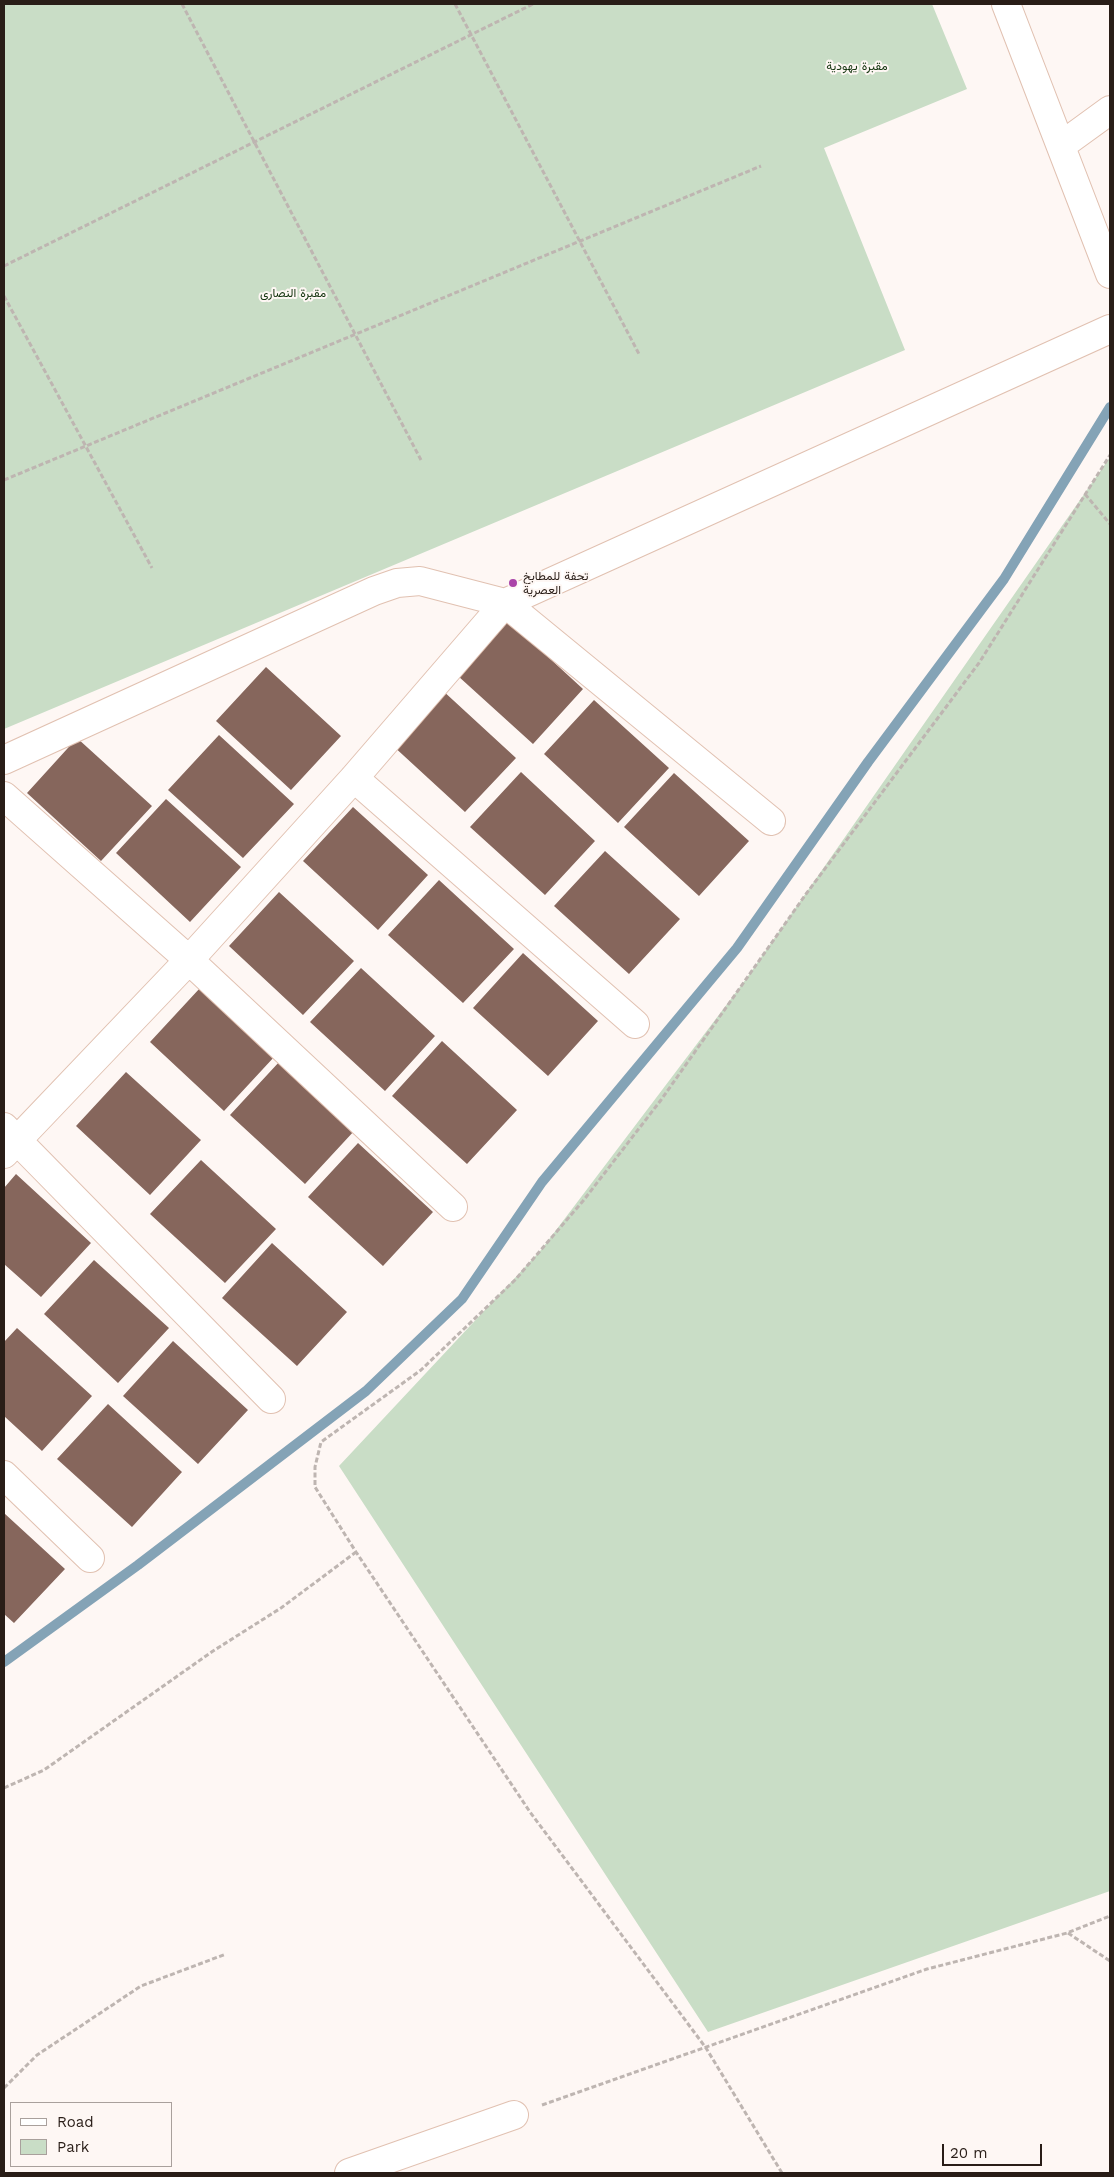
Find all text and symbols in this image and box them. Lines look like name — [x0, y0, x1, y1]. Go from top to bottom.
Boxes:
park label: مقبرة يهودية — [826, 59, 888, 73]
park label: مقبرة النصارى — [260, 286, 326, 300]
place label: تحفة للمطابخ العصرية — [523, 569, 588, 597]
marker: تحفة للمطابخ العصرية — [507, 577, 519, 589]
legend — [10, 2102, 172, 2167]
text: Road — [57, 2113, 94, 2131]
scale bar — [944, 2134, 1044, 2166]
text: Park — [57, 2138, 89, 2156]
text: 20 m — [950, 2144, 988, 2162]

